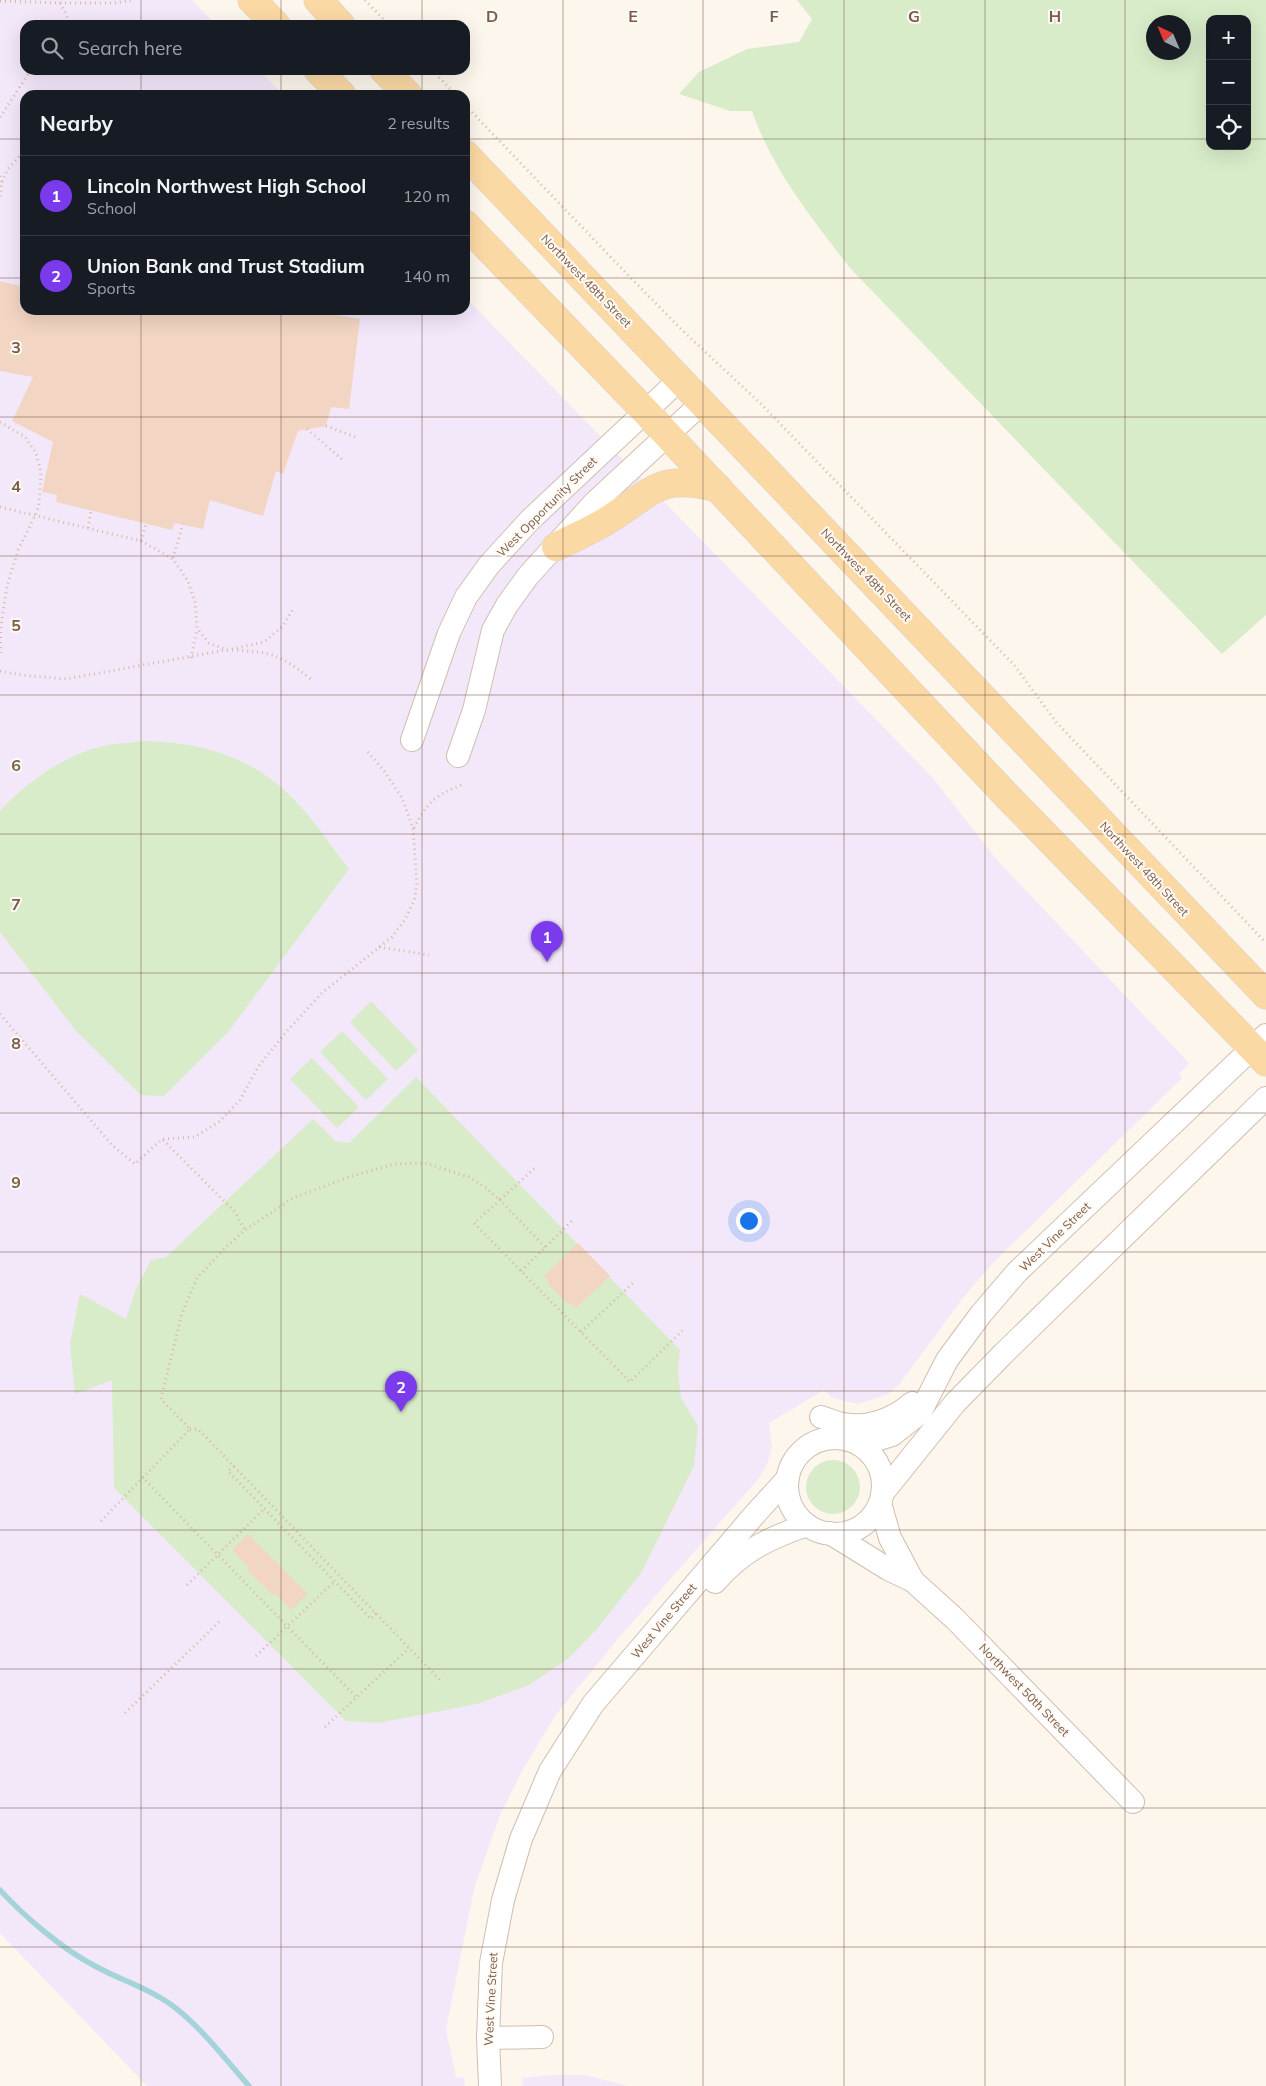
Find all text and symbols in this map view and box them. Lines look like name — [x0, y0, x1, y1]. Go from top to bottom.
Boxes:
text: D — [486, 6, 498, 26]
text: E — [628, 6, 638, 26]
text: F — [769, 6, 779, 26]
text: G — [908, 6, 920, 26]
text: H — [1049, 6, 1061, 26]
north arrow — [1146, 15, 1191, 60]
map controls — [1206, 15, 1251, 150]
button: + — [1206, 15, 1251, 60]
search box — [20, 20, 470, 75]
icon: search — [38, 34, 66, 62]
text: Search here — [78, 36, 182, 60]
button: − — [1206, 60, 1251, 105]
button: locate — [1206, 105, 1251, 150]
text: Nearby — [40, 110, 113, 136]
text: 2 results — [387, 113, 450, 133]
text: Lincoln Northwest High School — [87, 174, 366, 198]
text: 1 — [51, 186, 61, 206]
text: 120 m — [403, 186, 450, 206]
text: School — [87, 198, 136, 218]
street label: Northwest 48th Street — [538, 231, 635, 330]
text: Union Bank and Trust Stadium — [87, 254, 365, 278]
text: 2 — [51, 266, 61, 286]
text: 140 m — [403, 266, 450, 286]
text: Sports — [87, 278, 135, 298]
text: 3 — [11, 337, 21, 357]
street label: West Opportunity Street — [493, 453, 600, 560]
text: 4 — [11, 476, 21, 496]
street label: Northwest 48th Street — [818, 525, 915, 624]
text: 5 — [11, 615, 21, 635]
text: 6 — [11, 755, 21, 775]
street label: Northwest 48th Street — [1097, 818, 1192, 919]
text: 7 — [11, 894, 21, 914]
pin: 1 — [531, 921, 563, 962]
text: 8 — [11, 1033, 21, 1053]
text: 9 — [11, 1172, 21, 1192]
street label: West Vine Street — [1016, 1199, 1093, 1275]
your location — [736, 1208, 762, 1234]
pin: 2 — [385, 1371, 417, 1412]
street label: West Vine Street — [628, 1580, 699, 1661]
street label: Northwest 50th Street — [976, 1640, 1073, 1739]
street label: West Vine Street — [481, 1952, 500, 2046]

